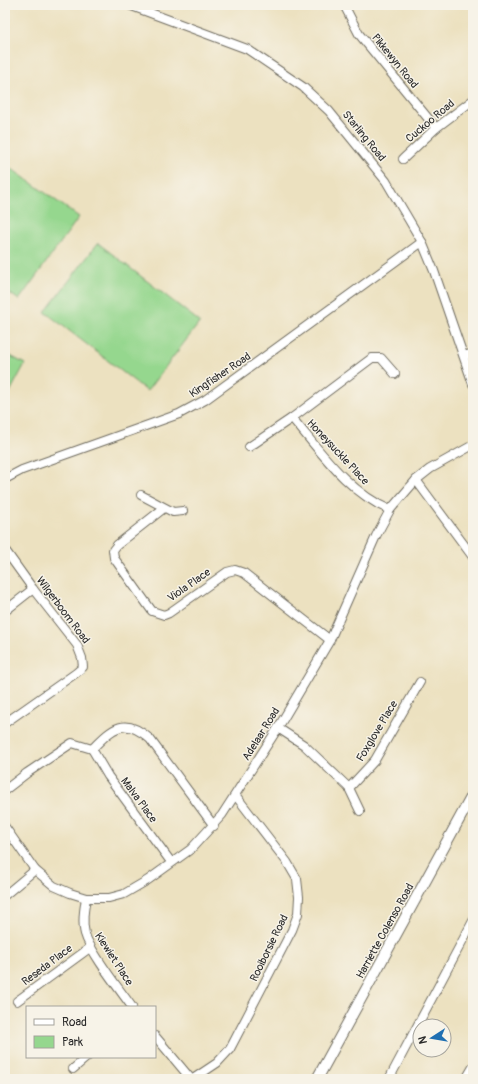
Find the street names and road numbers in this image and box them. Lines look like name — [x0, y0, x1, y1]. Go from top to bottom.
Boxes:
street label: Pikkewyn Road — [369, 31, 421, 91]
street label: Cuckoo Road — [403, 97, 457, 145]
street label: Starling Road — [340, 108, 388, 164]
street label: Kingfisher Road — [187, 350, 253, 400]
street label: Honeysuckle Place — [304, 417, 372, 488]
street label: Viola Place — [165, 565, 213, 604]
street label: Wilgerboom Road — [34, 574, 92, 646]
street label: Foxglove Place — [354, 698, 401, 764]
street label: Adelaar Road — [240, 705, 282, 763]
street label: Malva Place — [118, 775, 160, 826]
street label: Harriette Colenso Road — [353, 881, 417, 981]
street label: Rooiborsie Road — [247, 912, 291, 984]
street label: Kiewiet Place — [92, 930, 136, 988]
street label: Reseda Place — [19, 941, 75, 988]

